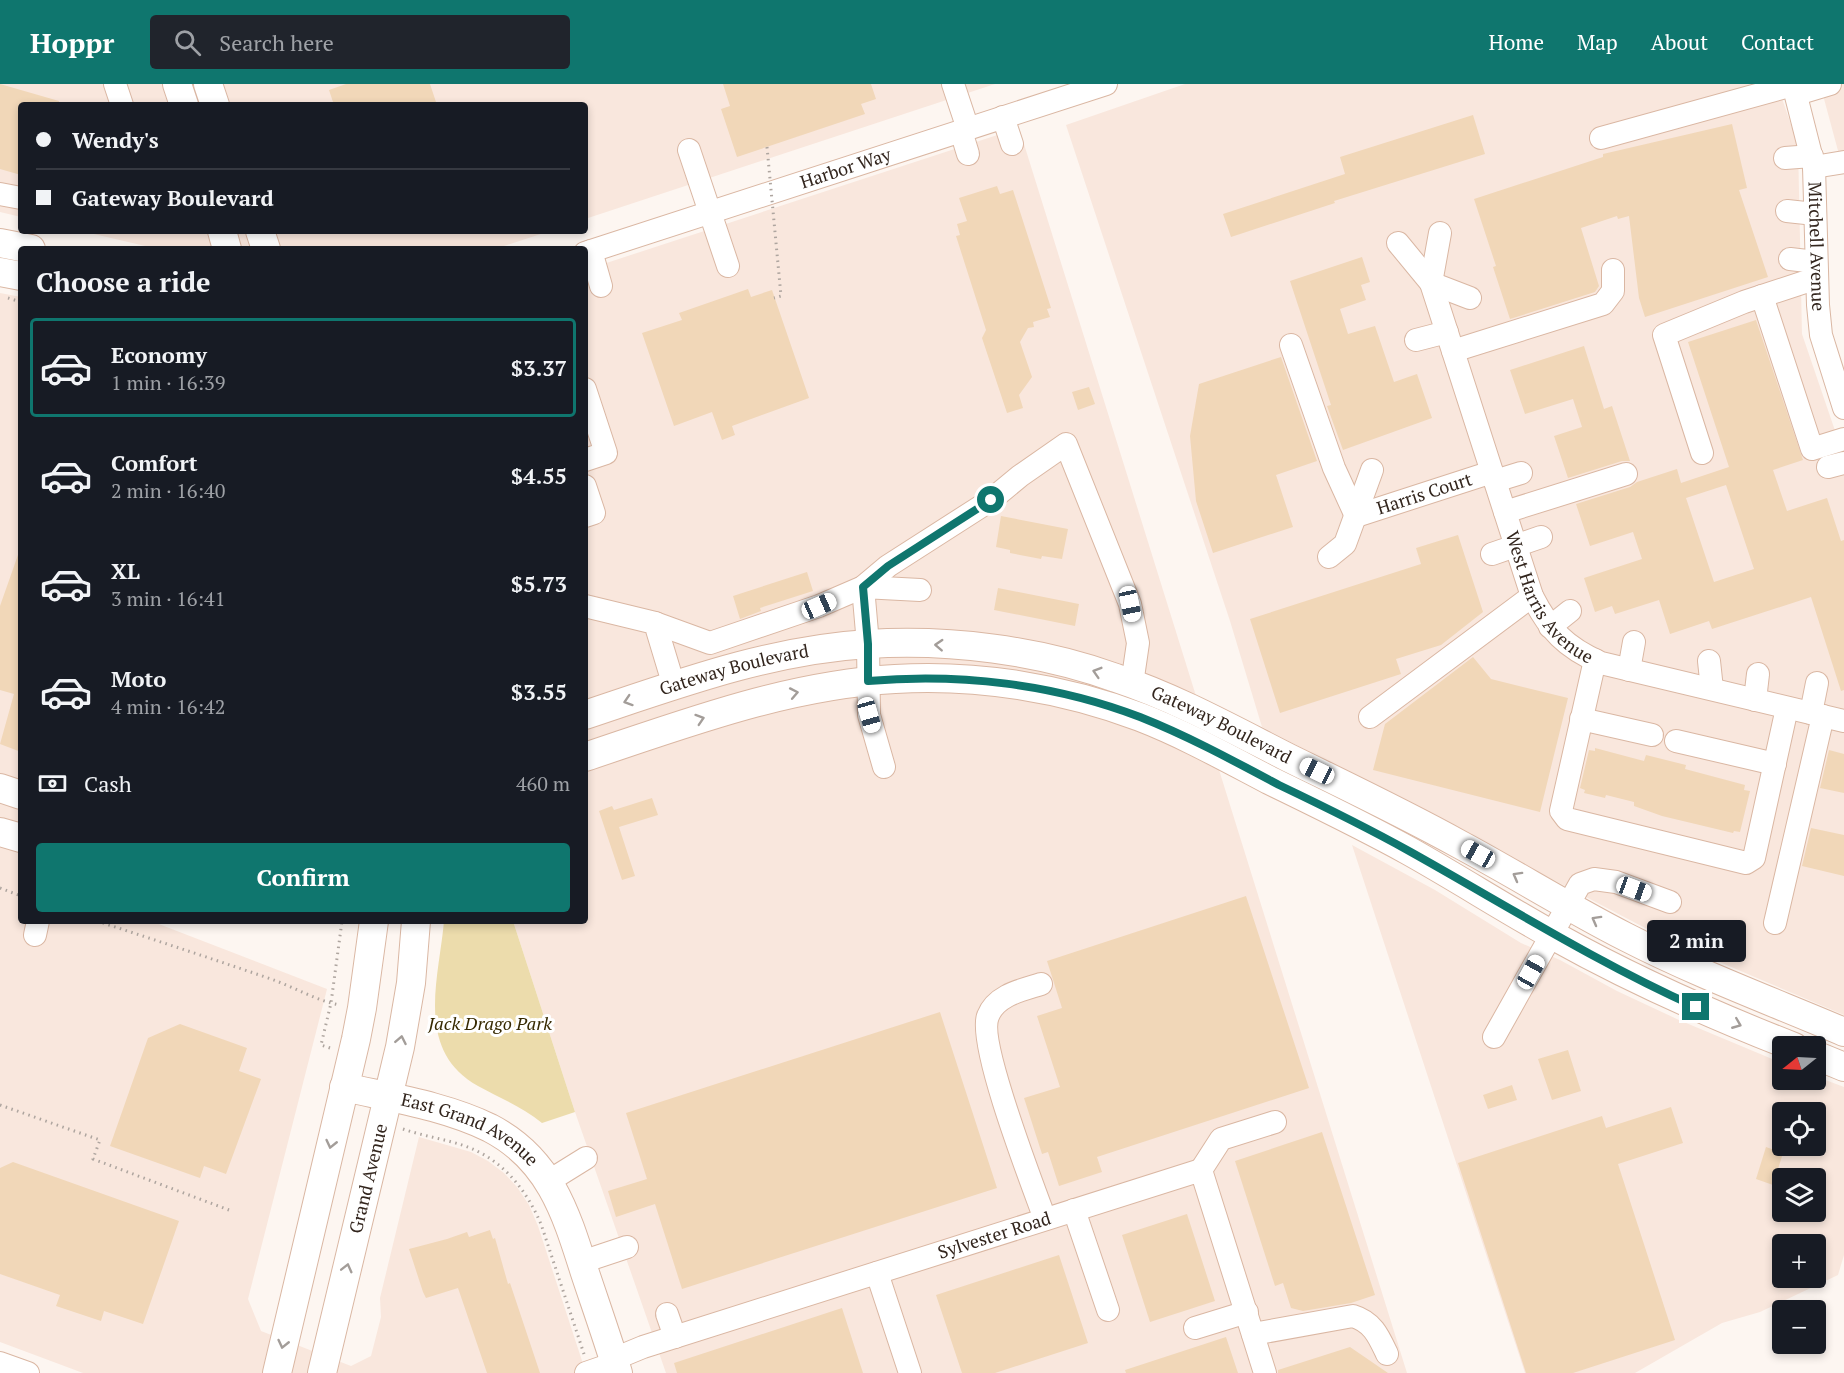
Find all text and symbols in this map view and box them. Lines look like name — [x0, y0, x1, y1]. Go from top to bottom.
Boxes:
search box — [150, 15, 570, 69]
text: Hoppr — [30, 24, 114, 61]
icon: search — [171, 26, 204, 59]
text: Search here — [219, 28, 334, 57]
text: Home — [1488, 28, 1544, 56]
text: Map — [1577, 28, 1618, 56]
text: About — [1651, 28, 1708, 56]
text: Contact — [1741, 28, 1814, 56]
text: Wendy's — [72, 125, 159, 154]
street label: Harbor Way — [797, 141, 895, 193]
street label: Mitchell Avenue — [1803, 181, 1832, 312]
text: Gateway Boulevard — [72, 183, 274, 212]
text: Choose a ride — [36, 264, 211, 300]
text: Economy — [111, 340, 207, 369]
icon: car — [39, 341, 93, 395]
text: $3.37 — [511, 353, 567, 382]
text: 1 min · 16:39 — [111, 369, 225, 396]
text: Comfort — [111, 448, 197, 477]
icon: car — [39, 449, 93, 503]
text: $4.55 — [511, 461, 567, 490]
street label: Harris Court — [1374, 466, 1475, 519]
text: 2 min · 16:40 — [111, 477, 225, 504]
route start — [977, 486, 1004, 513]
street label: West Harris Avenue — [1501, 528, 1598, 668]
text: XL — [111, 556, 140, 585]
icon: car — [39, 557, 93, 611]
text: $5.73 — [511, 569, 567, 598]
text: 3 min · 16:41 — [111, 585, 225, 612]
car — [1117, 585, 1143, 623]
car — [799, 590, 839, 622]
street label: Gateway Boulevard — [656, 638, 810, 700]
one-way arrow — [935, 638, 944, 651]
text: Moto — [111, 664, 166, 693]
icon: car — [39, 665, 93, 719]
one-way arrow — [1092, 667, 1103, 679]
text: $3.55 — [511, 677, 567, 706]
street label: Gateway Boulevard — [1148, 679, 1296, 768]
one-way arrow — [789, 687, 799, 700]
text: 4 min · 16:42 — [111, 693, 225, 720]
one-way arrow — [623, 694, 634, 706]
car — [855, 695, 883, 735]
one-way arrow — [694, 713, 705, 726]
car — [1297, 755, 1337, 787]
icon: cash — [36, 767, 69, 800]
text: Cash — [84, 769, 132, 798]
text: 460 m — [516, 770, 570, 797]
car — [1458, 837, 1498, 871]
button: Confirm — [36, 843, 570, 912]
one-way arrow — [1513, 872, 1524, 883]
car — [1614, 874, 1654, 904]
one-way arrow — [1592, 916, 1602, 927]
callout: 2 min — [1646, 920, 1746, 962]
text: 2 min — [1669, 927, 1724, 954]
car — [1514, 952, 1548, 992]
route end — [1682, 993, 1709, 1020]
park label: Jack Drago Park — [427, 1011, 552, 1035]
one-way arrow — [1730, 1017, 1741, 1029]
one-way arrow — [394, 1036, 407, 1046]
north arrow — [1772, 1036, 1826, 1090]
map controls — [1772, 1036, 1826, 1354]
street label: East Grand Avenue — [399, 1087, 544, 1171]
button: locate — [1772, 1102, 1826, 1156]
street label: Grand Avenue — [343, 1121, 392, 1236]
one-way arrow — [325, 1139, 338, 1149]
button: layers — [1772, 1168, 1826, 1222]
street label: Sylvester Road — [935, 1205, 1053, 1264]
button: + — [1772, 1234, 1826, 1288]
one-way arrow — [340, 1264, 353, 1274]
button: − — [1772, 1300, 1826, 1354]
one-way arrow — [278, 1339, 291, 1349]

